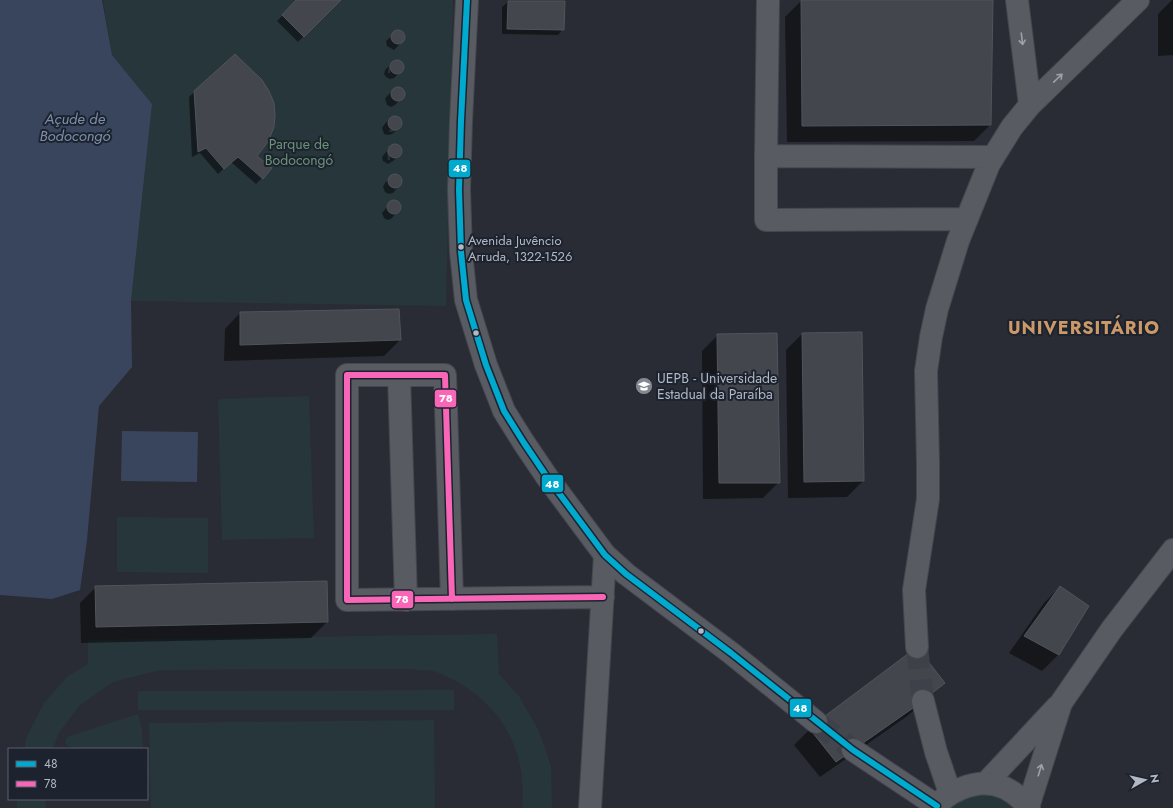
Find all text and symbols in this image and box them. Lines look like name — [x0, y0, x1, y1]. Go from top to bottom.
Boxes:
one-way arrow — [1018, 32, 1026, 45]
one-way arrow — [1053, 73, 1063, 83]
water label: Açude de Bodocongó — [39, 108, 111, 147]
park label: Parque de Bodocongó — [265, 134, 334, 170]
line badge: 48 — [448, 159, 471, 178]
text: 48 — [453, 160, 467, 176]
place label: Avenida Juvêncio Arruda, 1322-1526 — [468, 231, 572, 266]
marker: Avenida Juvêncio Arruda, 1322-1526 — [456, 242, 466, 252]
district label: UNIVERSITÁRIO — [1008, 314, 1160, 341]
unlabelled marker — [471, 328, 481, 338]
place label: UEPB - Universidade Estadual da Paraíba — [657, 368, 777, 404]
school or university icon: UEPB - Universidade Estadual da Paraíba — [634, 376, 654, 396]
line badge: 78 — [434, 389, 457, 408]
text: 78 — [439, 390, 453, 406]
line badge: 48 — [541, 474, 564, 493]
text: 48 — [545, 476, 559, 492]
line badge: 78 — [391, 590, 414, 609]
text: 78 — [395, 591, 409, 607]
unlabelled marker — [696, 626, 706, 636]
line badge: 48 — [789, 698, 812, 718]
text: 48 — [793, 700, 807, 716]
legend — [8, 748, 148, 800]
text: 48 — [44, 755, 58, 773]
north arrow — [1125, 760, 1165, 800]
one-way arrow — [1037, 764, 1044, 777]
text: N — [1146, 773, 1163, 784]
text: 78 — [44, 775, 57, 793]

